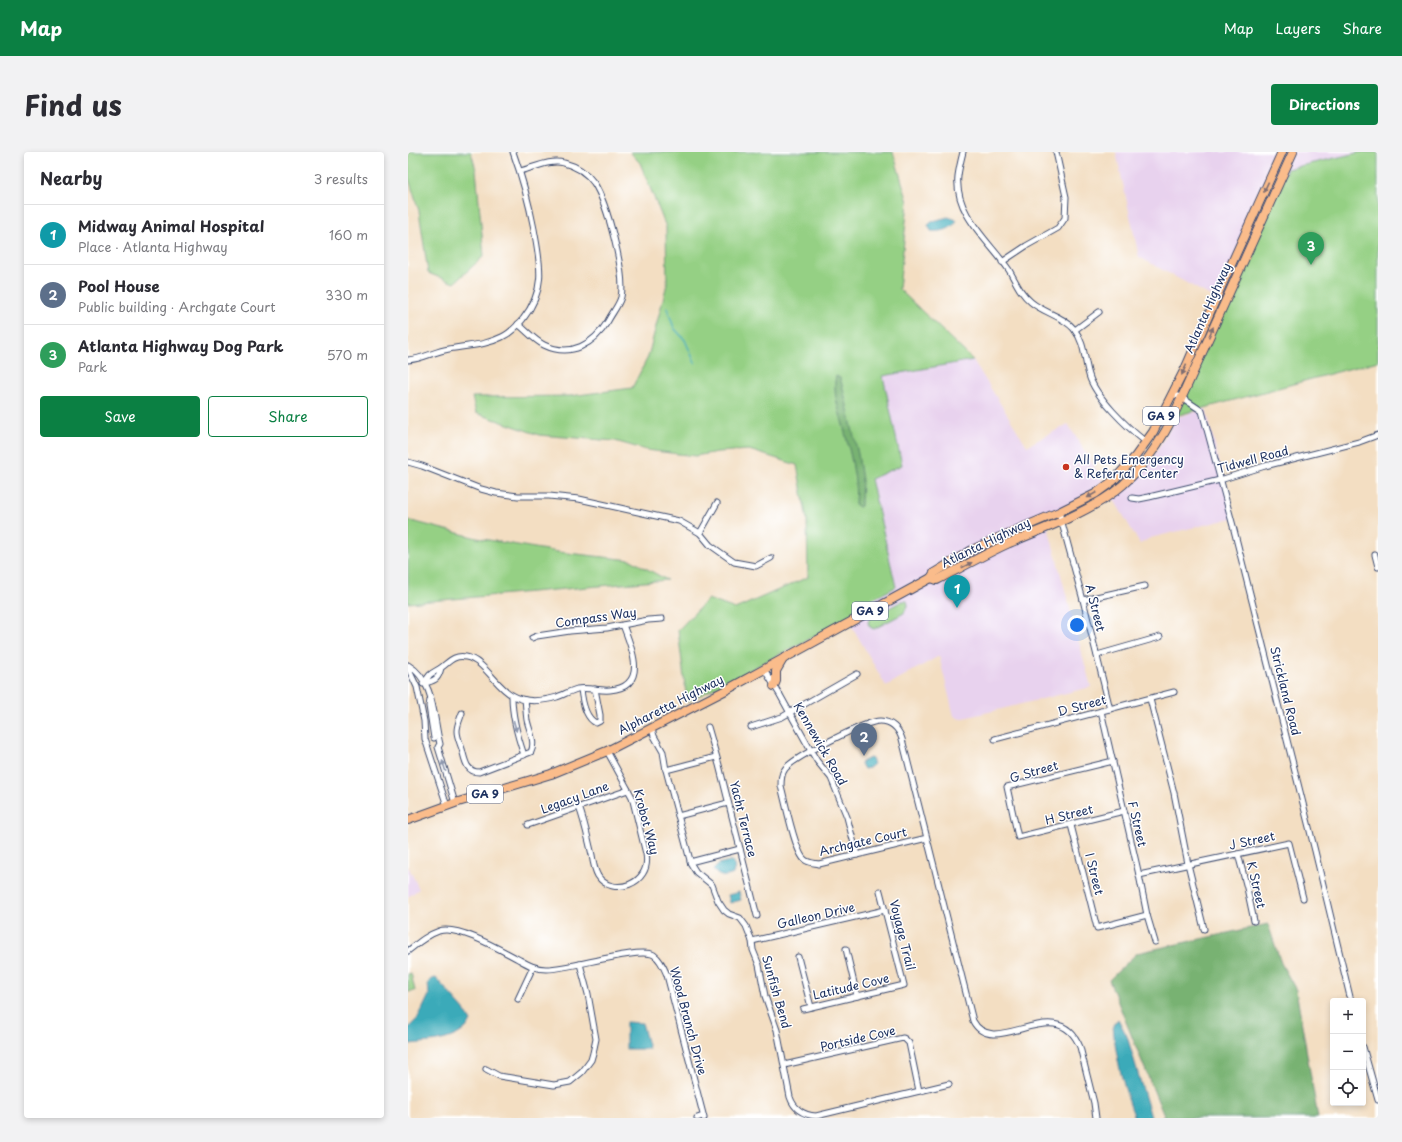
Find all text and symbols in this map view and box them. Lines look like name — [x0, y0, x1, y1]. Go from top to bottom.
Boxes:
text: Map — [20, 14, 62, 42]
text: Map — [1224, 18, 1254, 39]
text: Layers — [1276, 18, 1321, 39]
text: Share — [1343, 18, 1382, 39]
text: Find us — [24, 83, 122, 126]
button: Directions — [1271, 84, 1378, 125]
text: Nearby — [40, 165, 102, 191]
text: 3 results — [314, 169, 368, 188]
one-way arrow — [1263, 182, 1269, 193]
text: Midway Animal Hospital — [78, 214, 264, 237]
text: 1 — [50, 225, 56, 244]
text: 160 m — [329, 225, 368, 244]
pin: 3 — [1298, 232, 1324, 265]
text: Place · Atlanta Highway — [78, 237, 228, 256]
street label: Atlanta Highway — [1179, 260, 1235, 356]
text: Pool House — [78, 274, 160, 297]
text: 2 — [48, 285, 58, 304]
text: 330 m — [325, 285, 368, 304]
text: Public building · Archgate Court — [78, 297, 276, 316]
one-way arrow — [1207, 326, 1214, 338]
text: Atlanta Highway Dog Park — [78, 334, 284, 357]
text: 3 — [49, 345, 57, 364]
text: 570 m — [327, 345, 368, 364]
text: Park — [78, 357, 107, 376]
one-way arrow — [1181, 364, 1187, 376]
button: Save — [40, 396, 200, 437]
button: Share — [208, 396, 368, 437]
road number: GA 9 — [1143, 407, 1179, 425]
street label: Tidwell Road — [1215, 441, 1290, 477]
place label: All Pets Emergency & Referral Center — [1074, 450, 1184, 482]
marker: All Pets Emergency & Referral Center — [1061, 462, 1071, 472]
one-way arrow — [1086, 492, 1098, 499]
street label: Atlanta Highway — [938, 513, 1033, 571]
one-way arrow — [961, 562, 973, 568]
pin: 1 — [944, 575, 970, 608]
street label: A Street — [1081, 582, 1111, 633]
street label: Compass Way — [554, 602, 638, 632]
road number: GA 9 — [852, 602, 888, 620]
your location — [1067, 615, 1087, 635]
street label: Strickland Road — [1266, 644, 1306, 737]
street label: Alpharetta Highway — [615, 670, 726, 738]
street label: D Street — [1055, 690, 1108, 720]
street label: Kennewick Road — [790, 698, 852, 789]
one-way arrow — [512, 720, 518, 732]
pin: 2 — [851, 723, 877, 756]
street label: G Street — [1007, 756, 1060, 787]
one-way arrow — [441, 760, 447, 772]
street label: Legacy Lane — [538, 776, 612, 818]
street label: Yacht Terrace — [726, 779, 762, 859]
road number: GA 9 — [467, 785, 503, 803]
street label: Krobot Way — [630, 787, 664, 857]
street label: H Street — [1043, 799, 1095, 829]
street label: F Street — [1124, 799, 1152, 849]
street label: Archgate Court — [817, 822, 909, 860]
street label: J Street — [1227, 826, 1277, 854]
street label: I Street — [1081, 851, 1109, 897]
street label: K Street — [1243, 860, 1271, 910]
street label: Galleon Drive — [775, 897, 857, 933]
street label: Voyage Trail — [885, 898, 920, 972]
street label: Sunfish Bend — [758, 953, 796, 1030]
street label: Wood Branch Drive — [666, 965, 712, 1077]
street label: Latitude Cove — [811, 968, 891, 1004]
map controls — [1330, 998, 1366, 1106]
button: + — [1330, 998, 1366, 1034]
street label: Portside Cove — [818, 1021, 897, 1055]
button: − — [1330, 1034, 1366, 1070]
button: locate — [1330, 1070, 1366, 1106]

